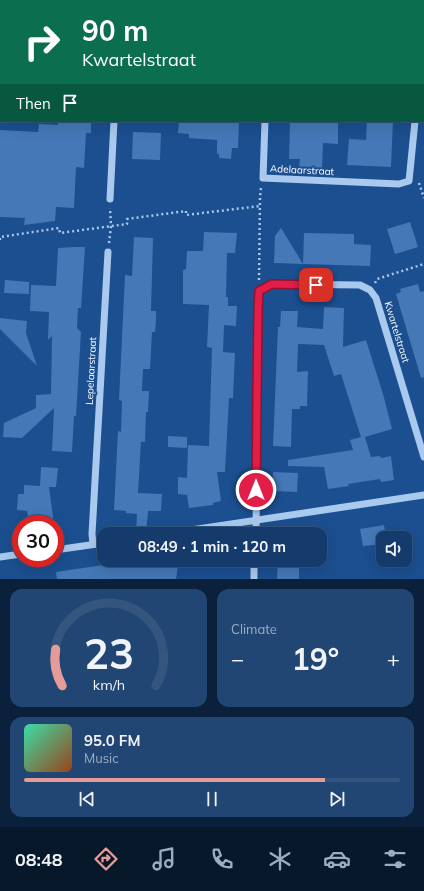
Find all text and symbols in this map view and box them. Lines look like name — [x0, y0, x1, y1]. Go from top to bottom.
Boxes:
text: 90 m — [82, 13, 148, 48]
icon: right — [16, 16, 68, 68]
text: Kwartelstraat — [82, 48, 196, 71]
icon: arrive — [59, 92, 81, 114]
text: Then — [16, 94, 51, 113]
street label: Adelaarstraat — [270, 162, 335, 178]
pin — [299, 268, 333, 302]
icon: arrive — [305, 274, 327, 296]
street label: Kwartelstraat — [382, 300, 413, 365]
street label: Lepelaarstraat — [83, 336, 99, 405]
position arrow — [235, 469, 277, 511]
speed limit sign: 30 — [12, 515, 64, 567]
map controls — [376, 531, 412, 567]
button: sound — [376, 531, 412, 567]
text: 08:49 · 1 min · 120 m — [138, 537, 286, 556]
text: Climate — [231, 621, 277, 637]
text: 23 — [84, 627, 133, 679]
text: 19° — [292, 640, 339, 678]
text: − — [231, 645, 244, 673]
text: + — [387, 645, 400, 673]
text: km/h — [92, 676, 125, 694]
text: 95.0 FM — [84, 731, 140, 750]
text: Music — [84, 750, 119, 766]
icon: previous — [76, 788, 98, 810]
icon: pause — [201, 788, 223, 810]
icon: next — [326, 788, 348, 810]
icon: directions — [92, 845, 120, 873]
icon: music — [150, 845, 178, 873]
icon: phone — [208, 845, 236, 873]
icon: climate — [266, 845, 294, 873]
icon: car — [323, 845, 351, 873]
icon: filters — [381, 845, 409, 873]
text: 08:48 — [15, 848, 63, 871]

